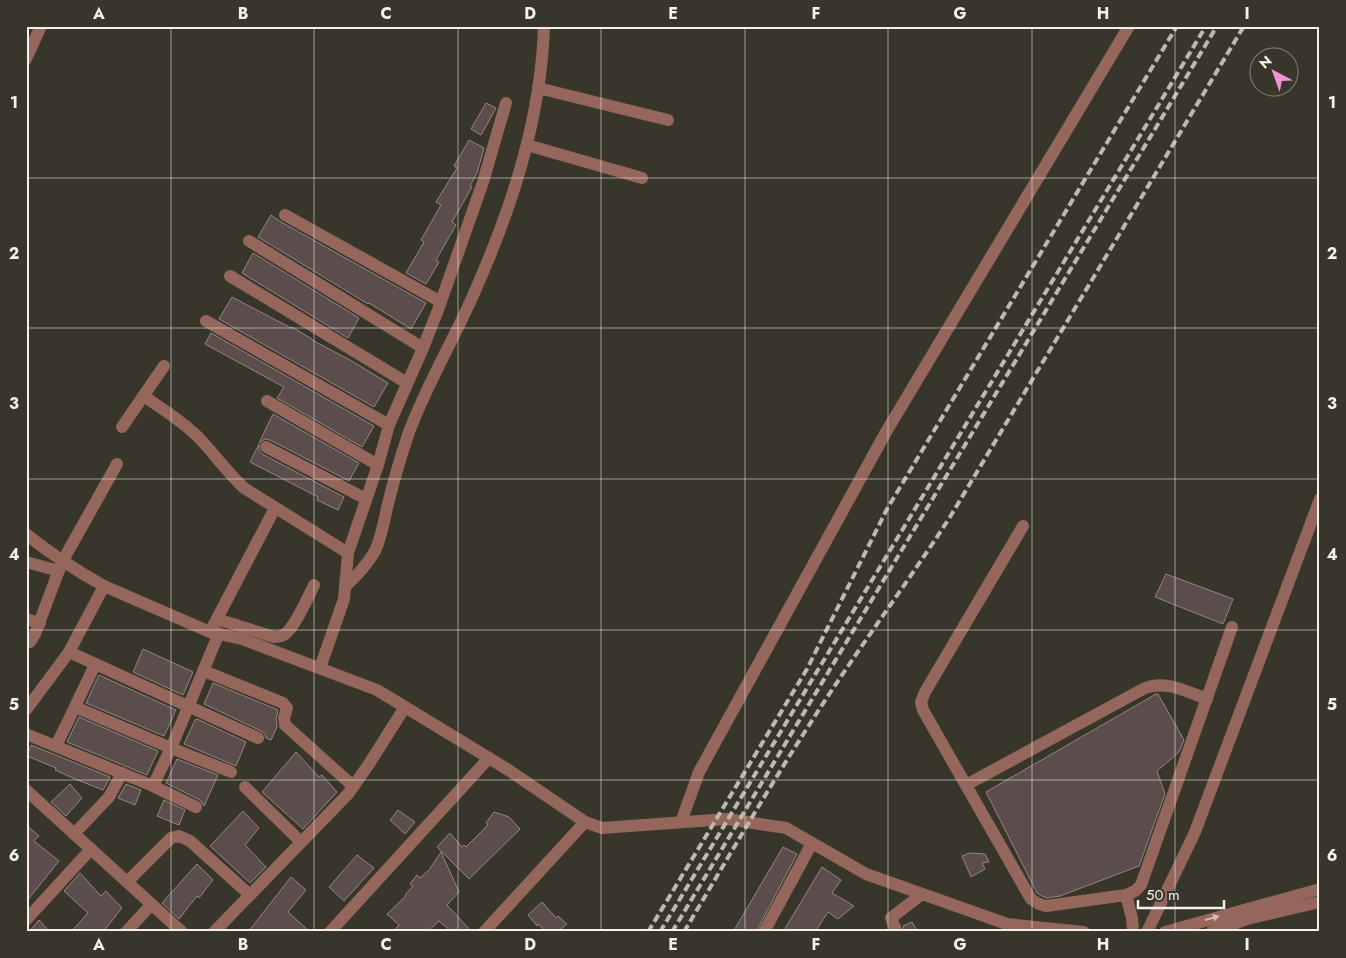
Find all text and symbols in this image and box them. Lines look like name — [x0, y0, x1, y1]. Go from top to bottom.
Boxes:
text: A — [92, 2, 105, 25]
text: B — [238, 2, 248, 25]
text: C — [380, 2, 392, 25]
text: D — [524, 2, 536, 25]
text: E — [668, 2, 678, 25]
text: F — [812, 2, 820, 25]
text: G — [953, 2, 967, 25]
text: H — [1097, 2, 1109, 25]
text: I — [1244, 2, 1250, 25]
north arrow — [1248, 48, 1298, 98]
text: N — [1255, 51, 1276, 73]
text: 1 — [10, 91, 18, 114]
text: 1 — [1328, 91, 1336, 114]
text: 2 — [9, 242, 19, 265]
text: 2 — [1327, 242, 1337, 265]
text: 3 — [9, 392, 19, 415]
text: 3 — [1327, 392, 1337, 415]
text: 4 — [8, 543, 20, 566]
text: 4 — [1326, 543, 1338, 566]
text: 5 — [9, 693, 19, 716]
text: 5 — [1327, 693, 1337, 716]
text: 6 — [9, 844, 19, 867]
text: 6 — [1327, 844, 1337, 867]
scale bar — [1138, 878, 1225, 910]
text: 50 m — [1146, 884, 1180, 906]
one-way arrow — [1204, 914, 1219, 922]
text: A — [92, 933, 105, 956]
text: B — [238, 933, 248, 956]
text: C — [380, 933, 392, 956]
text: D — [524, 933, 536, 956]
text: E — [668, 933, 678, 956]
text: F — [812, 933, 820, 956]
text: G — [953, 933, 967, 956]
text: H — [1097, 933, 1109, 956]
text: I — [1244, 933, 1250, 956]

